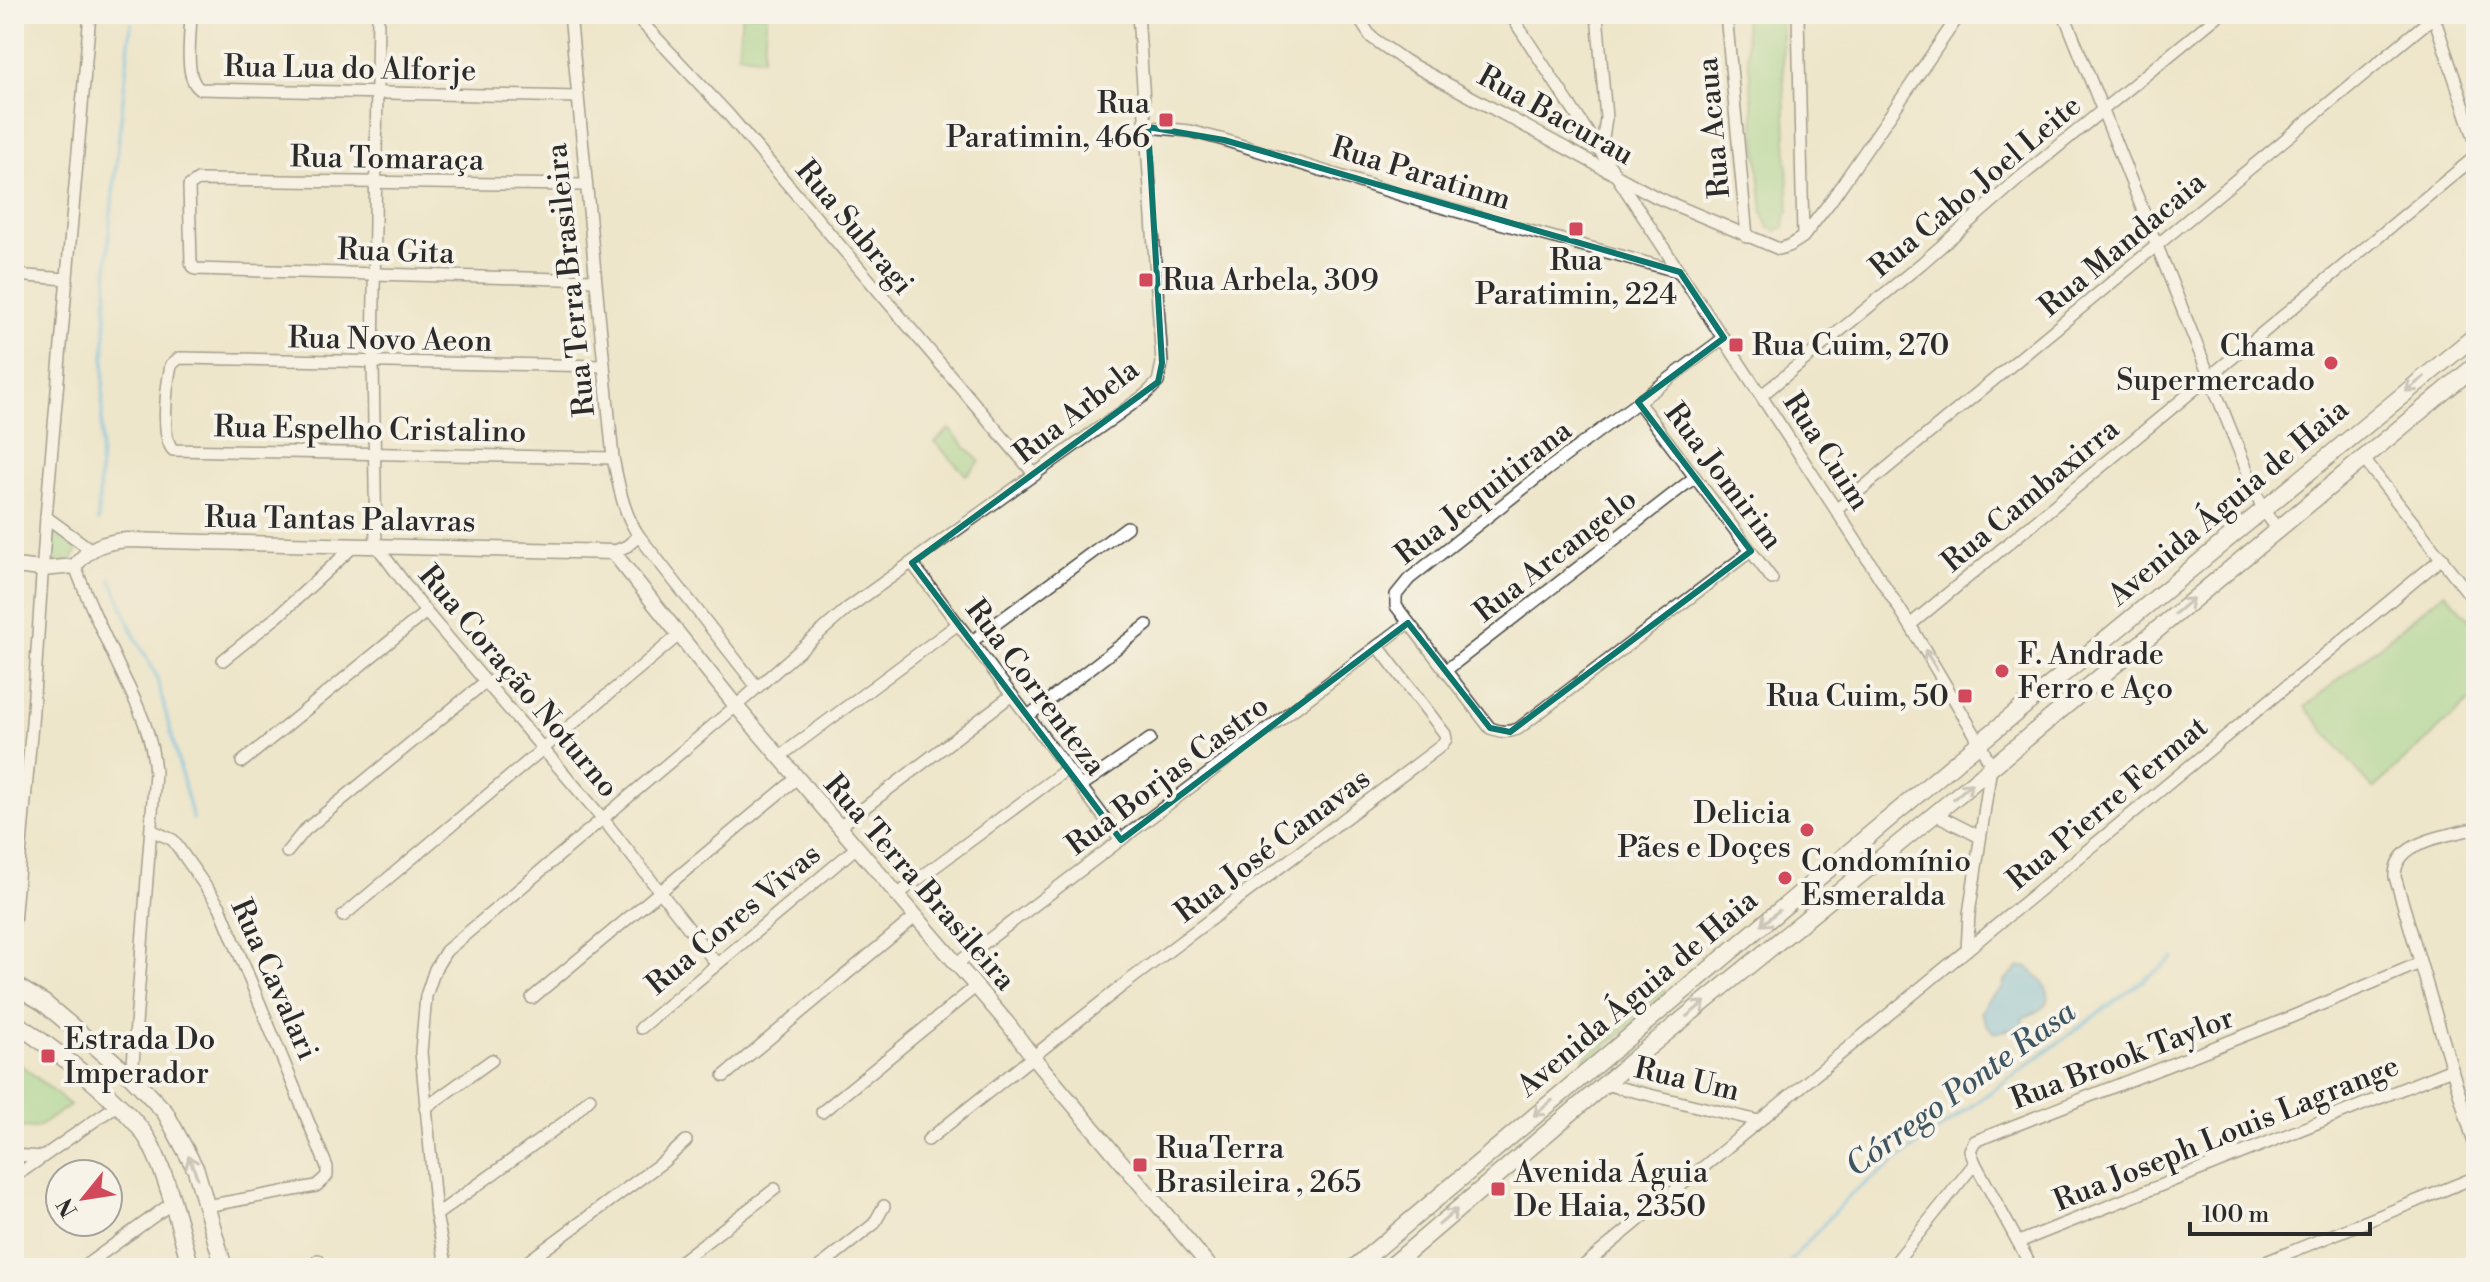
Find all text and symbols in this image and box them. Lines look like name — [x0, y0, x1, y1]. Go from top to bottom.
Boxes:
street label: Rua Lua do Alforje — [223, 48, 477, 90]
street label: Rua Acaua — [1689, 55, 1739, 200]
street label: Rua Bacurau — [1471, 57, 1640, 174]
place label: Rua Paratimin, 466 — [946, 85, 1151, 157]
street label: Rua Cabo Joel Leite — [1862, 87, 2089, 287]
marker: Rua Paratimin, 466 — [1157, 111, 1175, 129]
street label: Rua Paratinm — [1326, 129, 1515, 219]
street label: Rua Tomaraça — [290, 138, 485, 180]
street label: Rua Terra Brasileira — [538, 141, 604, 418]
street label: Rua Subragi — [787, 153, 922, 303]
street label: Rua Mandacaia — [2031, 163, 2215, 326]
marker: Rua Paratimin, 224 — [1567, 220, 1585, 238]
street label: Rua Gita — [337, 231, 456, 273]
place label: Rua Paratimin, 224 — [1475, 242, 1677, 314]
place label: Rua Arbela, 309 — [1162, 262, 1379, 300]
marker: Rua Arbela, 309 — [1137, 271, 1155, 289]
street label: Rua Novo Aeon — [287, 319, 493, 361]
place label: Rua Cuim, 270 — [1752, 327, 1950, 365]
place label: Chama Supermercado — [2116, 328, 2316, 400]
marker: Rua Cuim, 270 — [1727, 336, 1745, 354]
street label: Rua Arbela — [1006, 351, 1148, 473]
marker: Chama Supermercado — [2322, 354, 2340, 372]
one-way arrow — [2405, 375, 2426, 392]
street label: Rua Cuim — [1774, 385, 1878, 518]
street label: Avenida Águia de Haia — [2098, 389, 2358, 615]
street label: Rua Jomirim — [1655, 395, 1791, 558]
street label: Rua Espelho Cristalino — [213, 408, 527, 452]
street label: Rua Cambaxirra — [1934, 410, 2128, 581]
street label: Rua Jequitirana — [1388, 411, 1580, 574]
street label: Rua Arcangelo — [1466, 480, 1645, 631]
street label: Rua Tantas Palavras — [204, 499, 476, 541]
street label: Rua Coração Noturno — [410, 557, 627, 806]
street label: Rua Correnteza — [957, 592, 1114, 784]
one-way arrow — [2173, 597, 2194, 615]
place label: F. Andrade Ferro e Aço — [2018, 636, 2173, 708]
one-way arrow — [1923, 649, 1939, 672]
marker: F. Andrade Ferro e Aço — [1993, 662, 2011, 680]
place label: Rua Cuim, 50 — [1766, 678, 1949, 716]
street label: Rua Borjas Castro — [1059, 687, 1277, 865]
marker: Rua Cuim, 50 — [1956, 687, 1974, 705]
street label: Rua Pierre Fermat — [1999, 708, 2216, 899]
street label: Rua José Canavas — [1167, 760, 1378, 932]
street label: Rua Terra Brasileira — [815, 767, 1024, 999]
one-way arrow — [1952, 782, 1973, 800]
place label: Delicia Pães e Doçes — [1617, 795, 1792, 867]
marker: Delicia Pães e Doçes — [1798, 821, 1816, 839]
street label: Rua Cores Vivas — [638, 836, 829, 1004]
place label: Condomínio Esmeralda — [1801, 843, 1971, 915]
marker: Condomínio Esmeralda — [1776, 869, 1794, 887]
street label: Avenida Águia de Haia — [1507, 880, 1767, 1106]
street label: Rua Cavalari — [222, 893, 327, 1066]
one-way arrow — [1760, 909, 1781, 927]
water label: Córrego Ponte Rasa — [1838, 992, 2084, 1186]
street label: Rua Brook Taylor — [2005, 999, 2239, 1119]
one-way arrow — [1685, 1000, 1706, 1017]
place label: Estrada Do Imperador — [64, 1021, 215, 1093]
marker: Estrada Do Imperador — [39, 1047, 57, 1065]
street label: Rua Joseph Louis Lagrange — [2048, 1047, 2405, 1221]
street label: Rua Um — [1630, 1049, 1743, 1111]
one-way arrow — [1534, 1099, 1554, 1117]
place label: RuaTerra Brasileira , 265 — [1155, 1130, 1361, 1202]
place label: Avenida Águia De Haia, 2350 — [1513, 1152, 1709, 1226]
one-way arrow — [185, 1155, 200, 1180]
marker: RuaTerra Brasileira , 265 — [1131, 1156, 1149, 1174]
north arrow — [44, 1158, 124, 1238]
marker: Avenida Águia De Haia, 2350 — [1489, 1180, 1507, 1198]
scale bar — [2190, 1186, 2370, 1236]
text: N — [52, 1192, 84, 1222]
text: 100 m — [2202, 1200, 2269, 1230]
one-way arrow — [1437, 1208, 1458, 1226]

